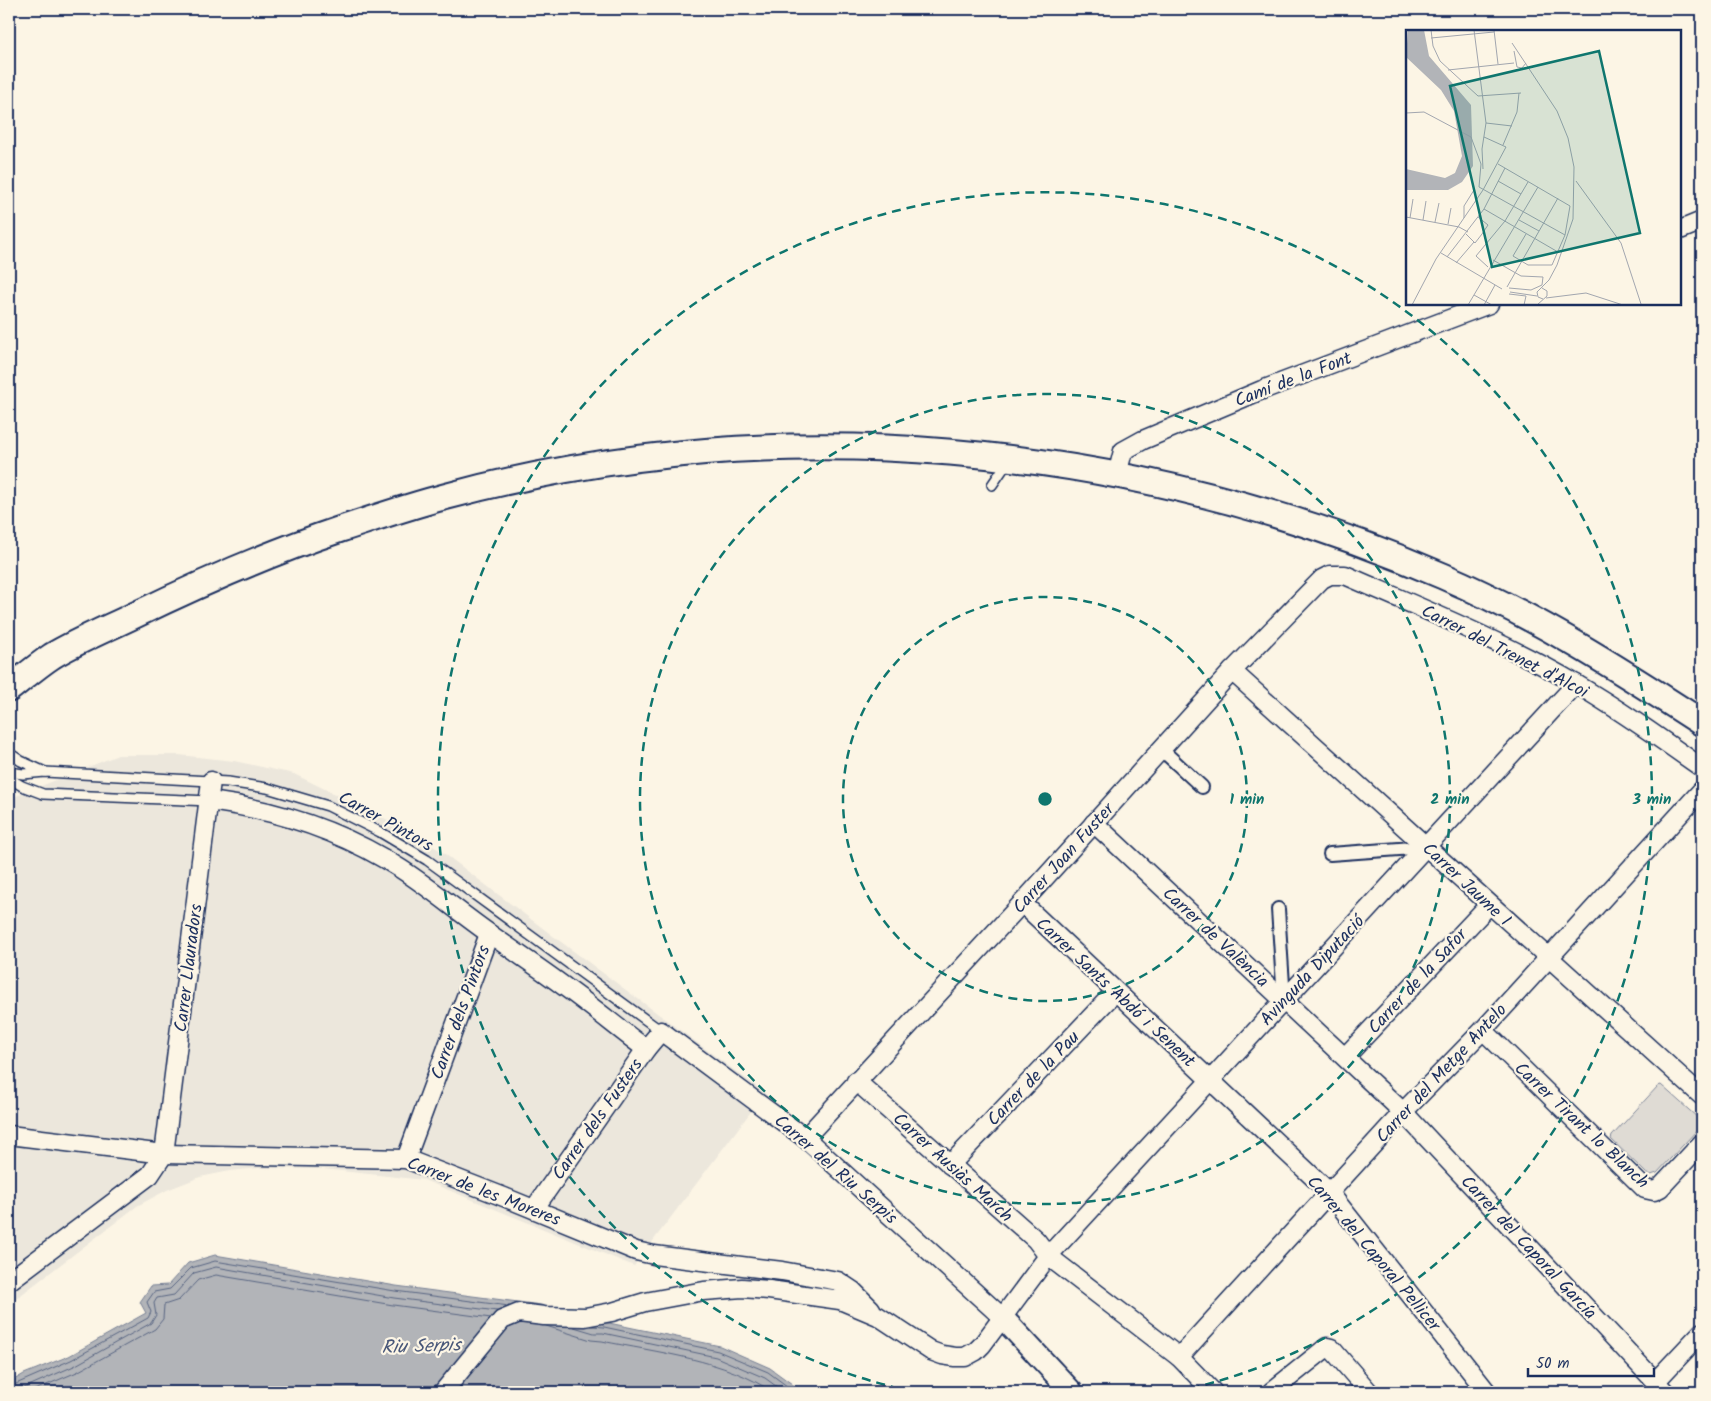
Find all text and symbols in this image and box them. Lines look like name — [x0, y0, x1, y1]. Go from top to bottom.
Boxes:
inset map — [1406, 30, 1681, 305]
street label: Camí de la Font — [1231, 344, 1357, 416]
street label: Carrer del Trenet d'Alcoi — [1416, 598, 1594, 707]
street label: Carrer Pintors — [332, 784, 438, 861]
text: 1 min — [1230, 788, 1264, 812]
text: 2 min — [1430, 788, 1470, 812]
text: 3 min — [1632, 788, 1671, 812]
centre of rings — [1036, 790, 1054, 808]
street label: Carrer Joan Fuster — [1006, 796, 1123, 921]
street label: Carrer Jaume I — [1415, 836, 1517, 934]
street label: Carrer de València — [1155, 881, 1275, 996]
street label: Carrer Llauradors — [167, 902, 212, 1034]
street label: Avinguda Diputació — [1254, 908, 1373, 1033]
street label: Carrer Sants Abdó i Senent — [1028, 911, 1202, 1076]
street label: Carrer de la Safor — [1361, 922, 1476, 1042]
street label: Carrer dels Pintors — [424, 941, 499, 1084]
street label: Carrer del Metge Antelo — [1369, 997, 1515, 1151]
street label: Carrer de la Pau — [981, 1024, 1088, 1134]
street label: Carrer dels Fusters — [545, 1053, 651, 1187]
street label: Carrer Tirant lo Blanch — [1507, 1056, 1655, 1197]
street label: Carrer Ausiàs March — [885, 1106, 1019, 1230]
street label: Carrer del Riu Serpis — [767, 1108, 904, 1232]
street label: Carrer de les Moreres — [403, 1150, 565, 1235]
street label: Carrer del Caporal Pellicer — [1299, 1169, 1448, 1339]
street label: Carrer del Caporal García — [1453, 1169, 1603, 1327]
water label: Riu Serpis — [381, 1331, 463, 1363]
scale bar — [1528, 1346, 1655, 1378]
text: 50 m — [1536, 1352, 1570, 1376]

